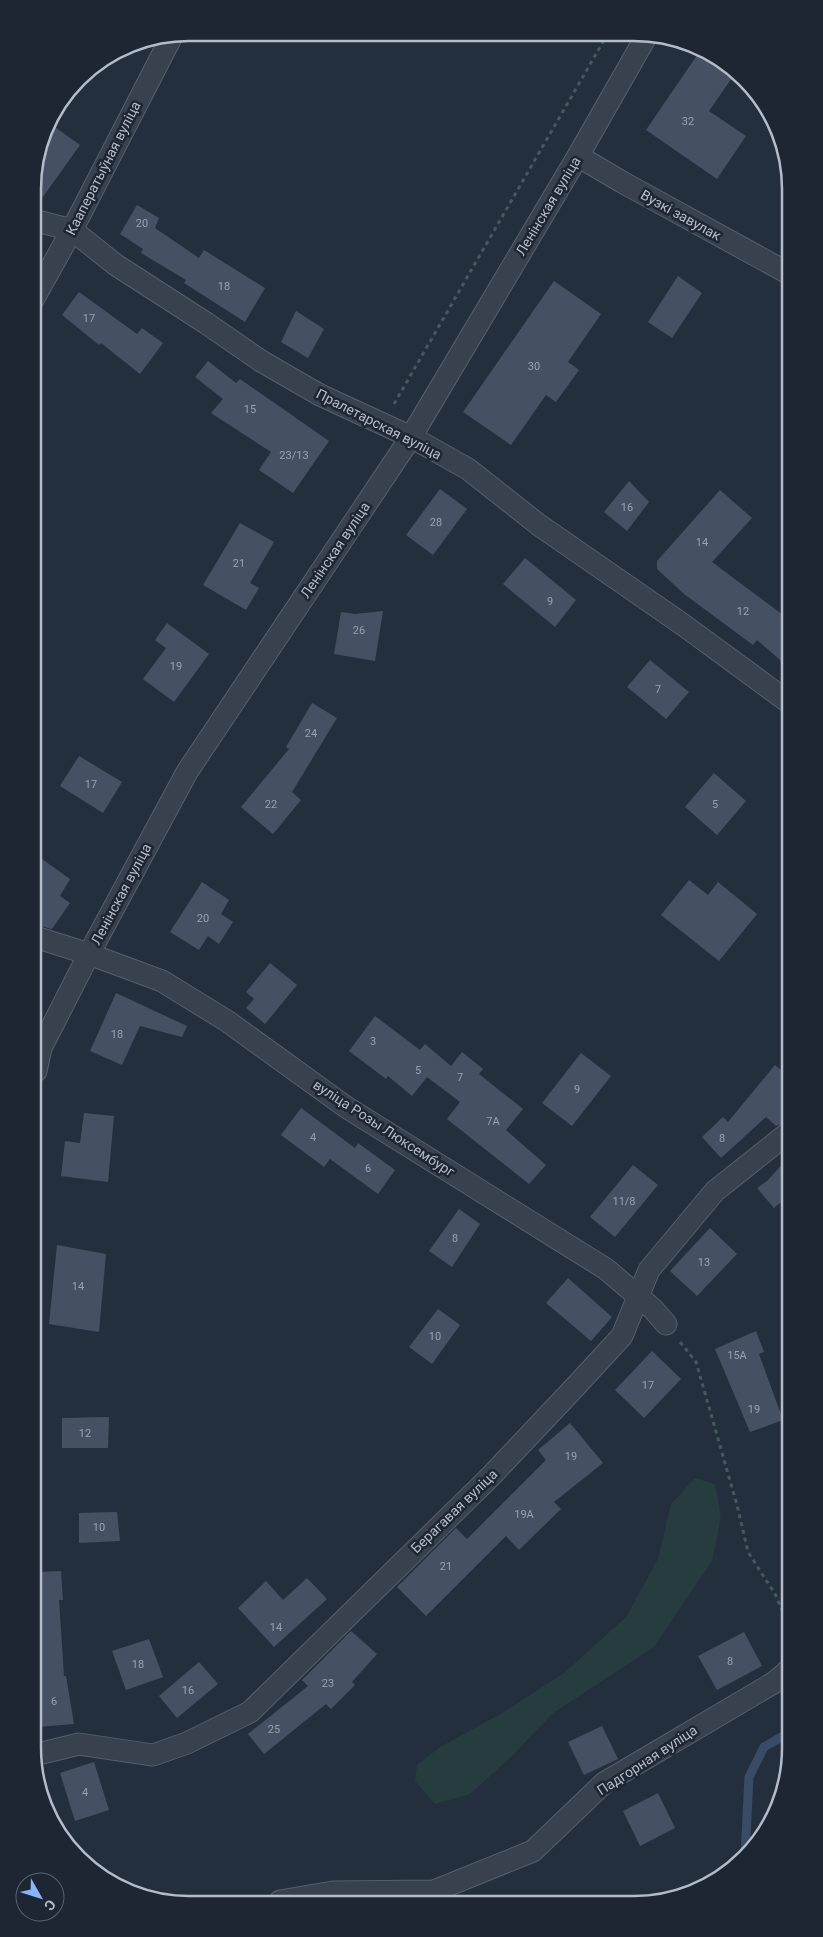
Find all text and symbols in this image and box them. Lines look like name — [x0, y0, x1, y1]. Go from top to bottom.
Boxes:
street label: Кааператыўная вуліца — [62, 98, 144, 238]
house number: 32 — [682, 115, 694, 128]
street label: Ленінская вуліца — [512, 154, 584, 258]
street label: Вузкі завулак — [638, 186, 724, 244]
house number: 20 — [136, 217, 148, 230]
house number: 18 — [218, 280, 230, 293]
house number: 17 — [83, 312, 95, 325]
house number: 30 — [528, 360, 540, 373]
street label: Пралетарская вуліца — [314, 385, 444, 463]
house number: 15 — [244, 403, 256, 416]
house number: 23/13 — [279, 449, 309, 462]
street label: Ленінская вуліца — [297, 499, 373, 601]
house number: 16 — [621, 501, 633, 514]
house number: 28 — [430, 516, 442, 529]
house number: 14 — [696, 536, 708, 549]
house number: 21 — [233, 557, 245, 570]
house number: 9 — [547, 595, 553, 608]
house number: 12 — [737, 605, 749, 618]
house number: 26 — [353, 624, 365, 637]
house number: 19 — [170, 660, 182, 673]
house number: 7 — [655, 683, 661, 696]
house number: 24 — [305, 727, 317, 740]
house number: 17 — [85, 778, 97, 791]
house number: 22 — [265, 798, 277, 811]
house number: 5 — [712, 798, 718, 811]
street label: Ленінская вуліца — [88, 841, 154, 947]
house number: 20 — [197, 912, 209, 925]
house number: 18 — [111, 1028, 123, 1041]
house number: 3 — [370, 1035, 376, 1048]
house number: 5 — [415, 1064, 421, 1077]
house number: 7 — [457, 1071, 463, 1084]
street label: вуліца Розы Люксембург — [310, 1076, 458, 1180]
house number: 9 — [574, 1083, 580, 1096]
house number: 7А — [486, 1115, 501, 1128]
house number: 4 — [310, 1131, 316, 1144]
house number: 8 — [719, 1132, 725, 1145]
house number: 6 — [365, 1162, 371, 1175]
house number: 11/8 — [612, 1195, 636, 1208]
house number: 8 — [452, 1232, 458, 1245]
house number: 13 — [698, 1256, 710, 1269]
house number: 14 — [72, 1280, 84, 1293]
house number: 10 — [429, 1330, 441, 1343]
house number: 15А — [727, 1349, 748, 1362]
house number: 17 — [642, 1379, 654, 1392]
house number: 19 — [748, 1403, 760, 1416]
house number: 12 — [79, 1427, 91, 1440]
house number: 19 — [565, 1450, 577, 1463]
street label: Берагавая вуліца — [408, 1466, 500, 1556]
house number: 19А — [514, 1508, 535, 1521]
house number: 10 — [93, 1521, 105, 1534]
house number: 21 — [440, 1560, 452, 1573]
house number: 14 — [270, 1621, 282, 1634]
house number: 8 — [727, 1655, 733, 1668]
house number: 18 — [132, 1658, 144, 1671]
house number: 23 — [322, 1677, 334, 1690]
house number: 16 — [182, 1684, 194, 1697]
house number: 6 — [51, 1695, 57, 1708]
street label: Падгорная вуліца — [594, 1722, 700, 1798]
house number: 25 — [268, 1723, 280, 1736]
house number: 4 — [82, 1786, 88, 1799]
north arrow — [15, 1872, 65, 1922]
text: С — [41, 1897, 59, 1914]

